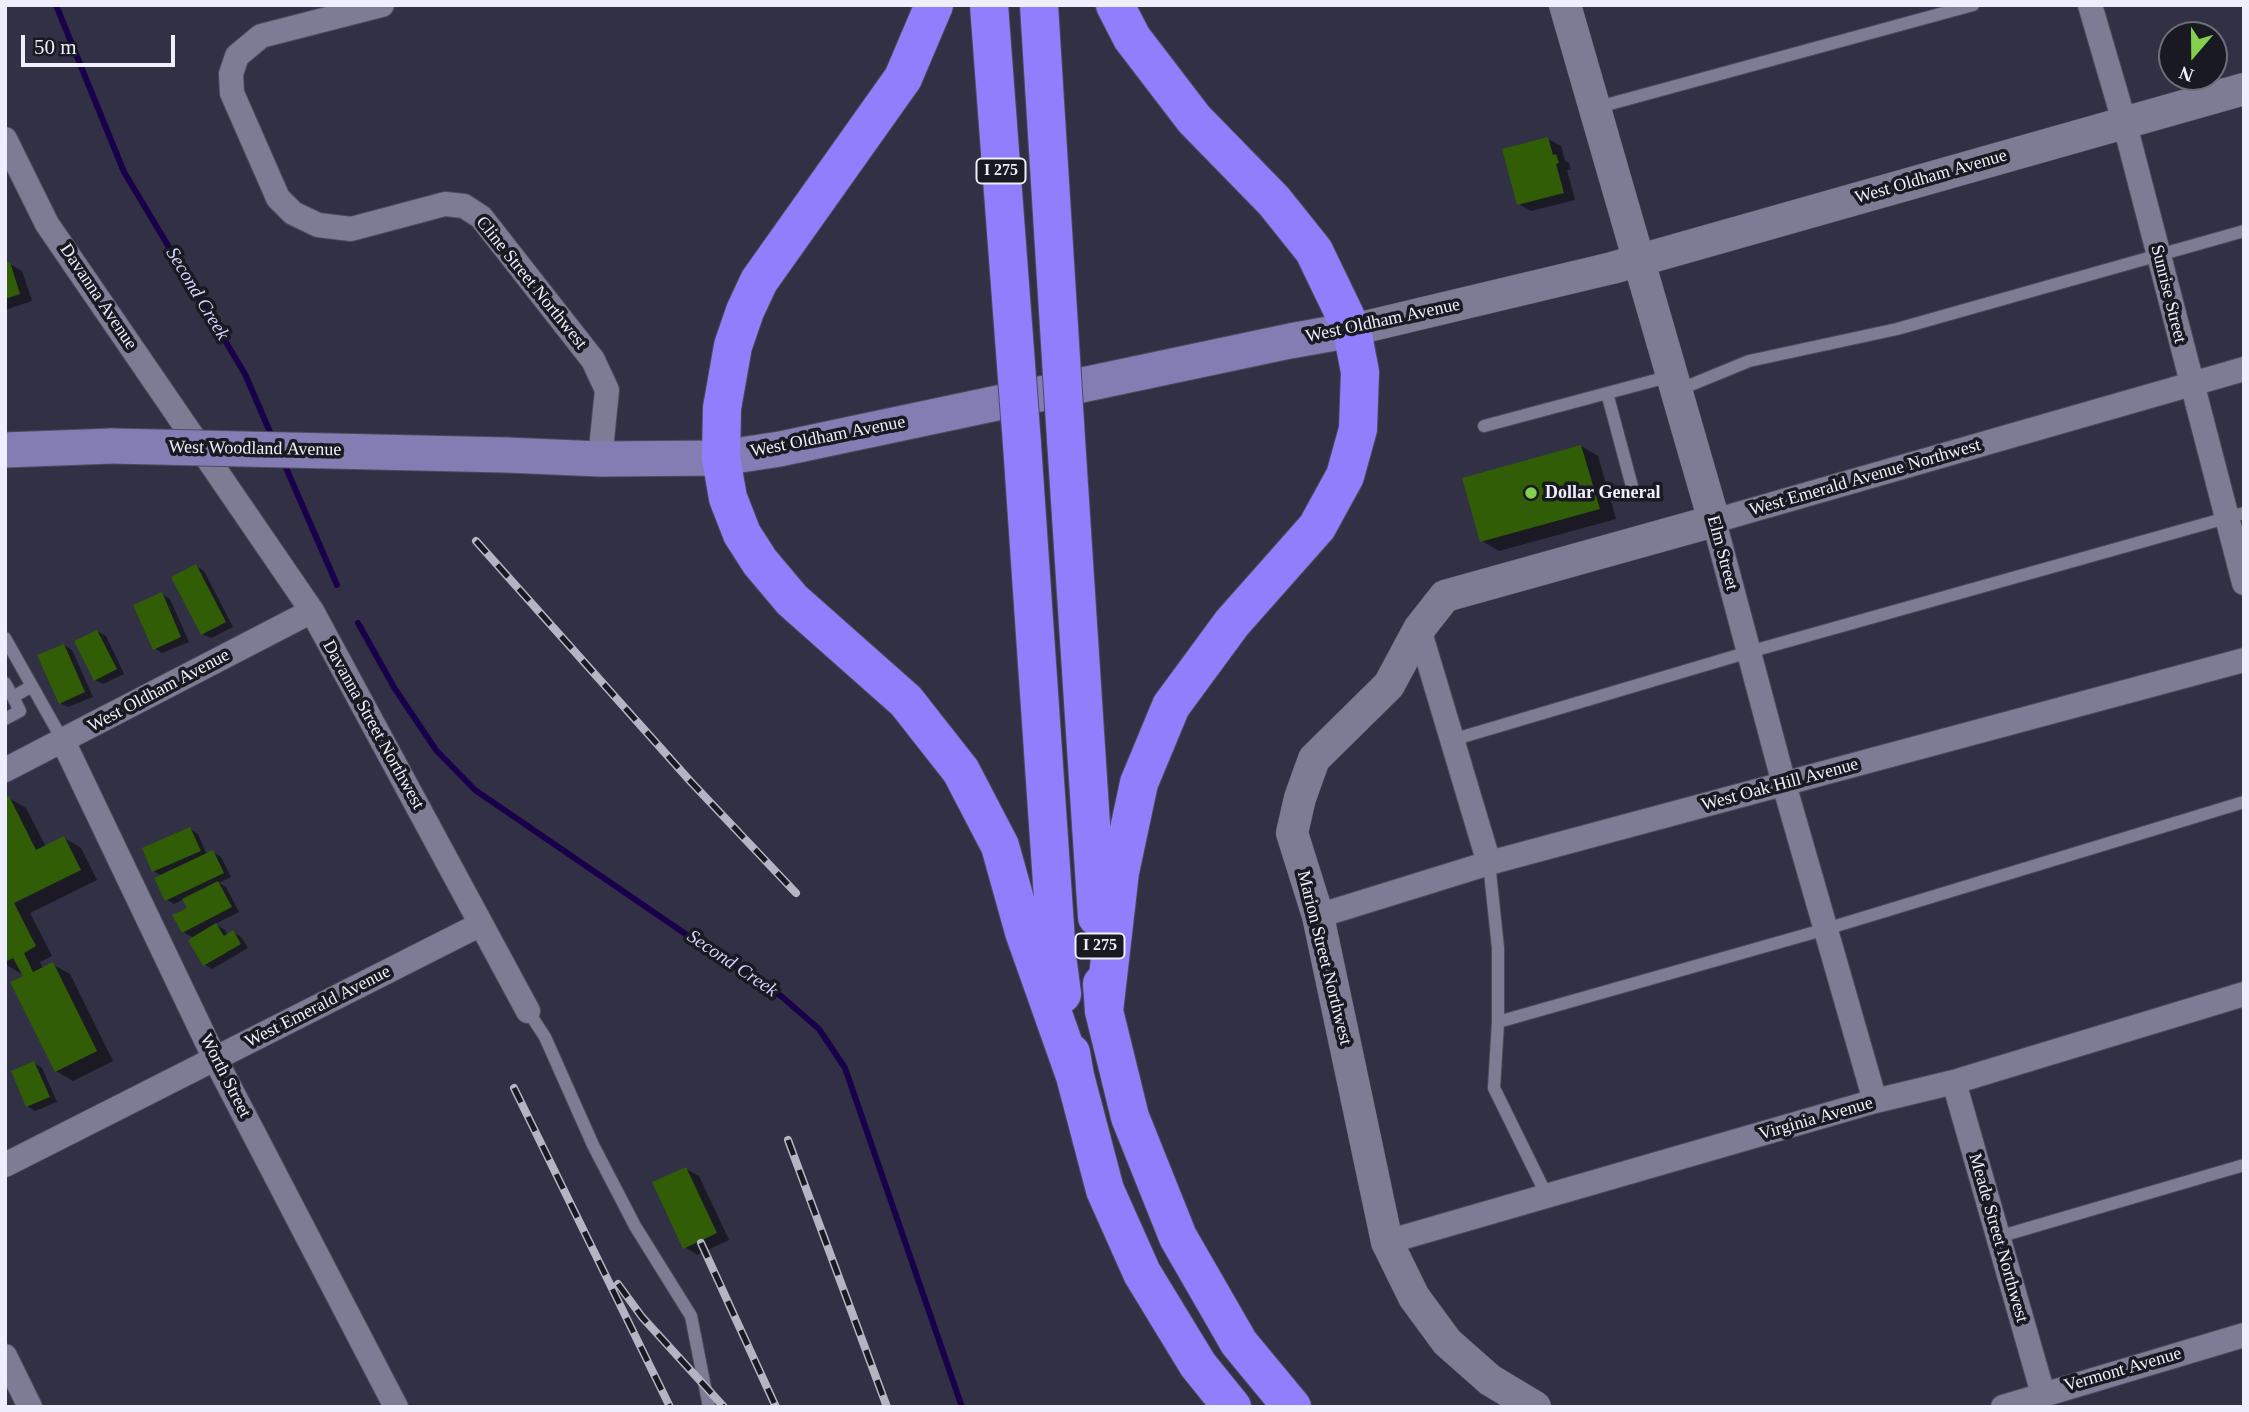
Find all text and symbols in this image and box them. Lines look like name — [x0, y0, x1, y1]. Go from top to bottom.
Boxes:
scale bar — [24, 21, 178, 65]
north arrow — [2158, 21, 2228, 91]
text: 50 m — [34, 35, 77, 59]
text: N — [2176, 62, 2196, 87]
street label: West Oldham Avenue — [1852, 145, 2010, 209]
road number: I 275 — [976, 158, 1026, 183]
street label: Cline Street Northwest — [471, 212, 591, 354]
street label: Davanna Avenue — [55, 240, 141, 354]
water label: Second Creek — [160, 243, 234, 345]
street label: Sunrise Street — [2145, 243, 2191, 345]
street label: West Oldham Avenue — [1304, 294, 1462, 348]
street label: West Oldham Avenue — [749, 411, 907, 463]
street label: West Emerald Avenue Northwest — [1747, 435, 1983, 521]
street label: West Woodland Avenue — [168, 437, 342, 461]
place label: Dollar General — [1545, 482, 1660, 504]
marker: Dollar General — [1523, 485, 1539, 501]
street label: Elm Street — [1702, 513, 1742, 593]
street label: Davanna Street Northwest — [318, 637, 428, 813]
street label: West Oldham Avenue — [85, 645, 233, 737]
street label: West Oak Hill Avenue — [1699, 754, 1861, 816]
street label: Marion Street Northwest — [1292, 869, 1356, 1047]
water label: Second Creek — [682, 925, 782, 1003]
road number: I 275 — [1076, 934, 1124, 958]
street label: West Emerald Avenue — [242, 961, 394, 1053]
street label: Worth Street — [195, 1031, 255, 1121]
street label: Virginia Avenue — [1756, 1092, 1876, 1146]
street label: Meade Street Northwest — [1964, 1151, 2032, 1325]
street label: Vermont Avenue — [2062, 1343, 2184, 1397]

